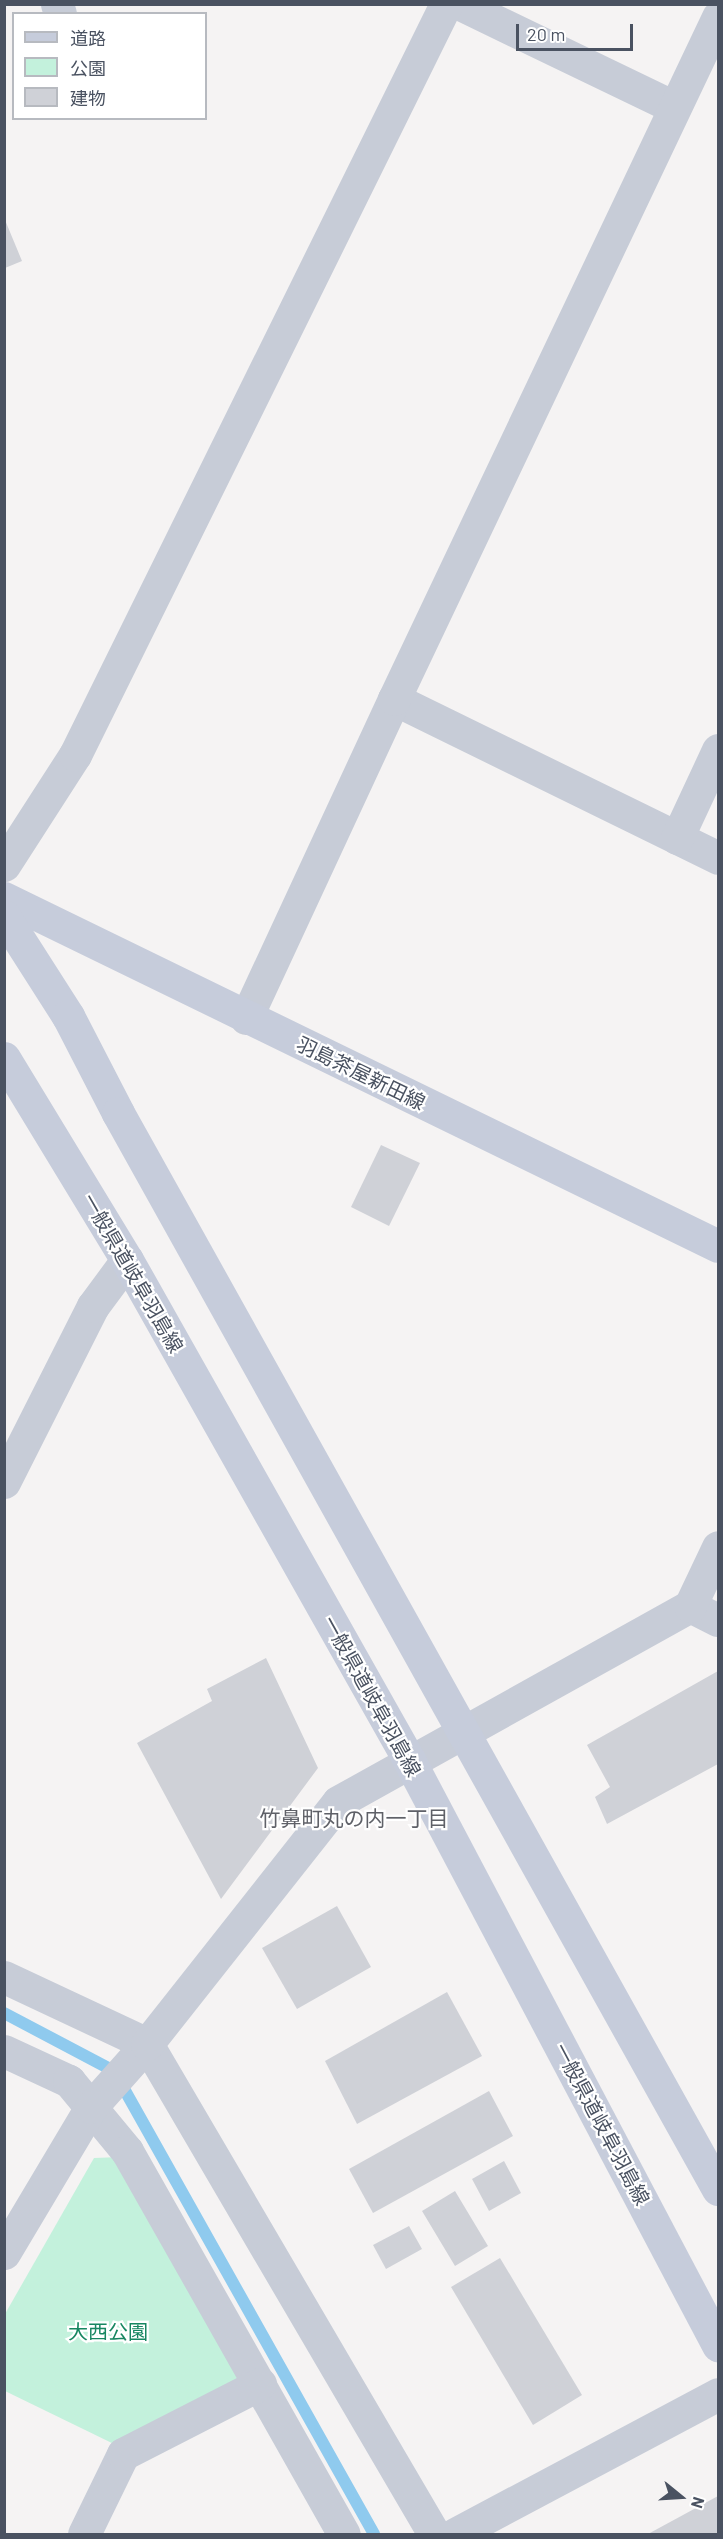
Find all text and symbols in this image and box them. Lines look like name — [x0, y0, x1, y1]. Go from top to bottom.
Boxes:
legend — [12, 12, 207, 120]
scale bar — [519, 12, 636, 50]
text: 20 m — [527, 23, 565, 45]
text: 道路 — [70, 27, 106, 49]
text: 公園 — [70, 57, 106, 79]
text: 建物 — [70, 87, 106, 109]
street label: 羽島茶屋新田線 — [293, 1032, 429, 1114]
street label: 一般県道岐阜羽島線 — [78, 1189, 188, 1357]
street label: 一般県道岐阜羽島線 — [318, 1611, 426, 1781]
district label: 竹鼻町丸の内一丁目 — [260, 1805, 448, 1831]
street label: 一般県道岐阜羽島線 — [549, 2039, 655, 2209]
park label: 大西公園 — [68, 2319, 148, 2343]
north arrow — [651, 2467, 711, 2527]
text: N — [688, 2495, 709, 2511]

